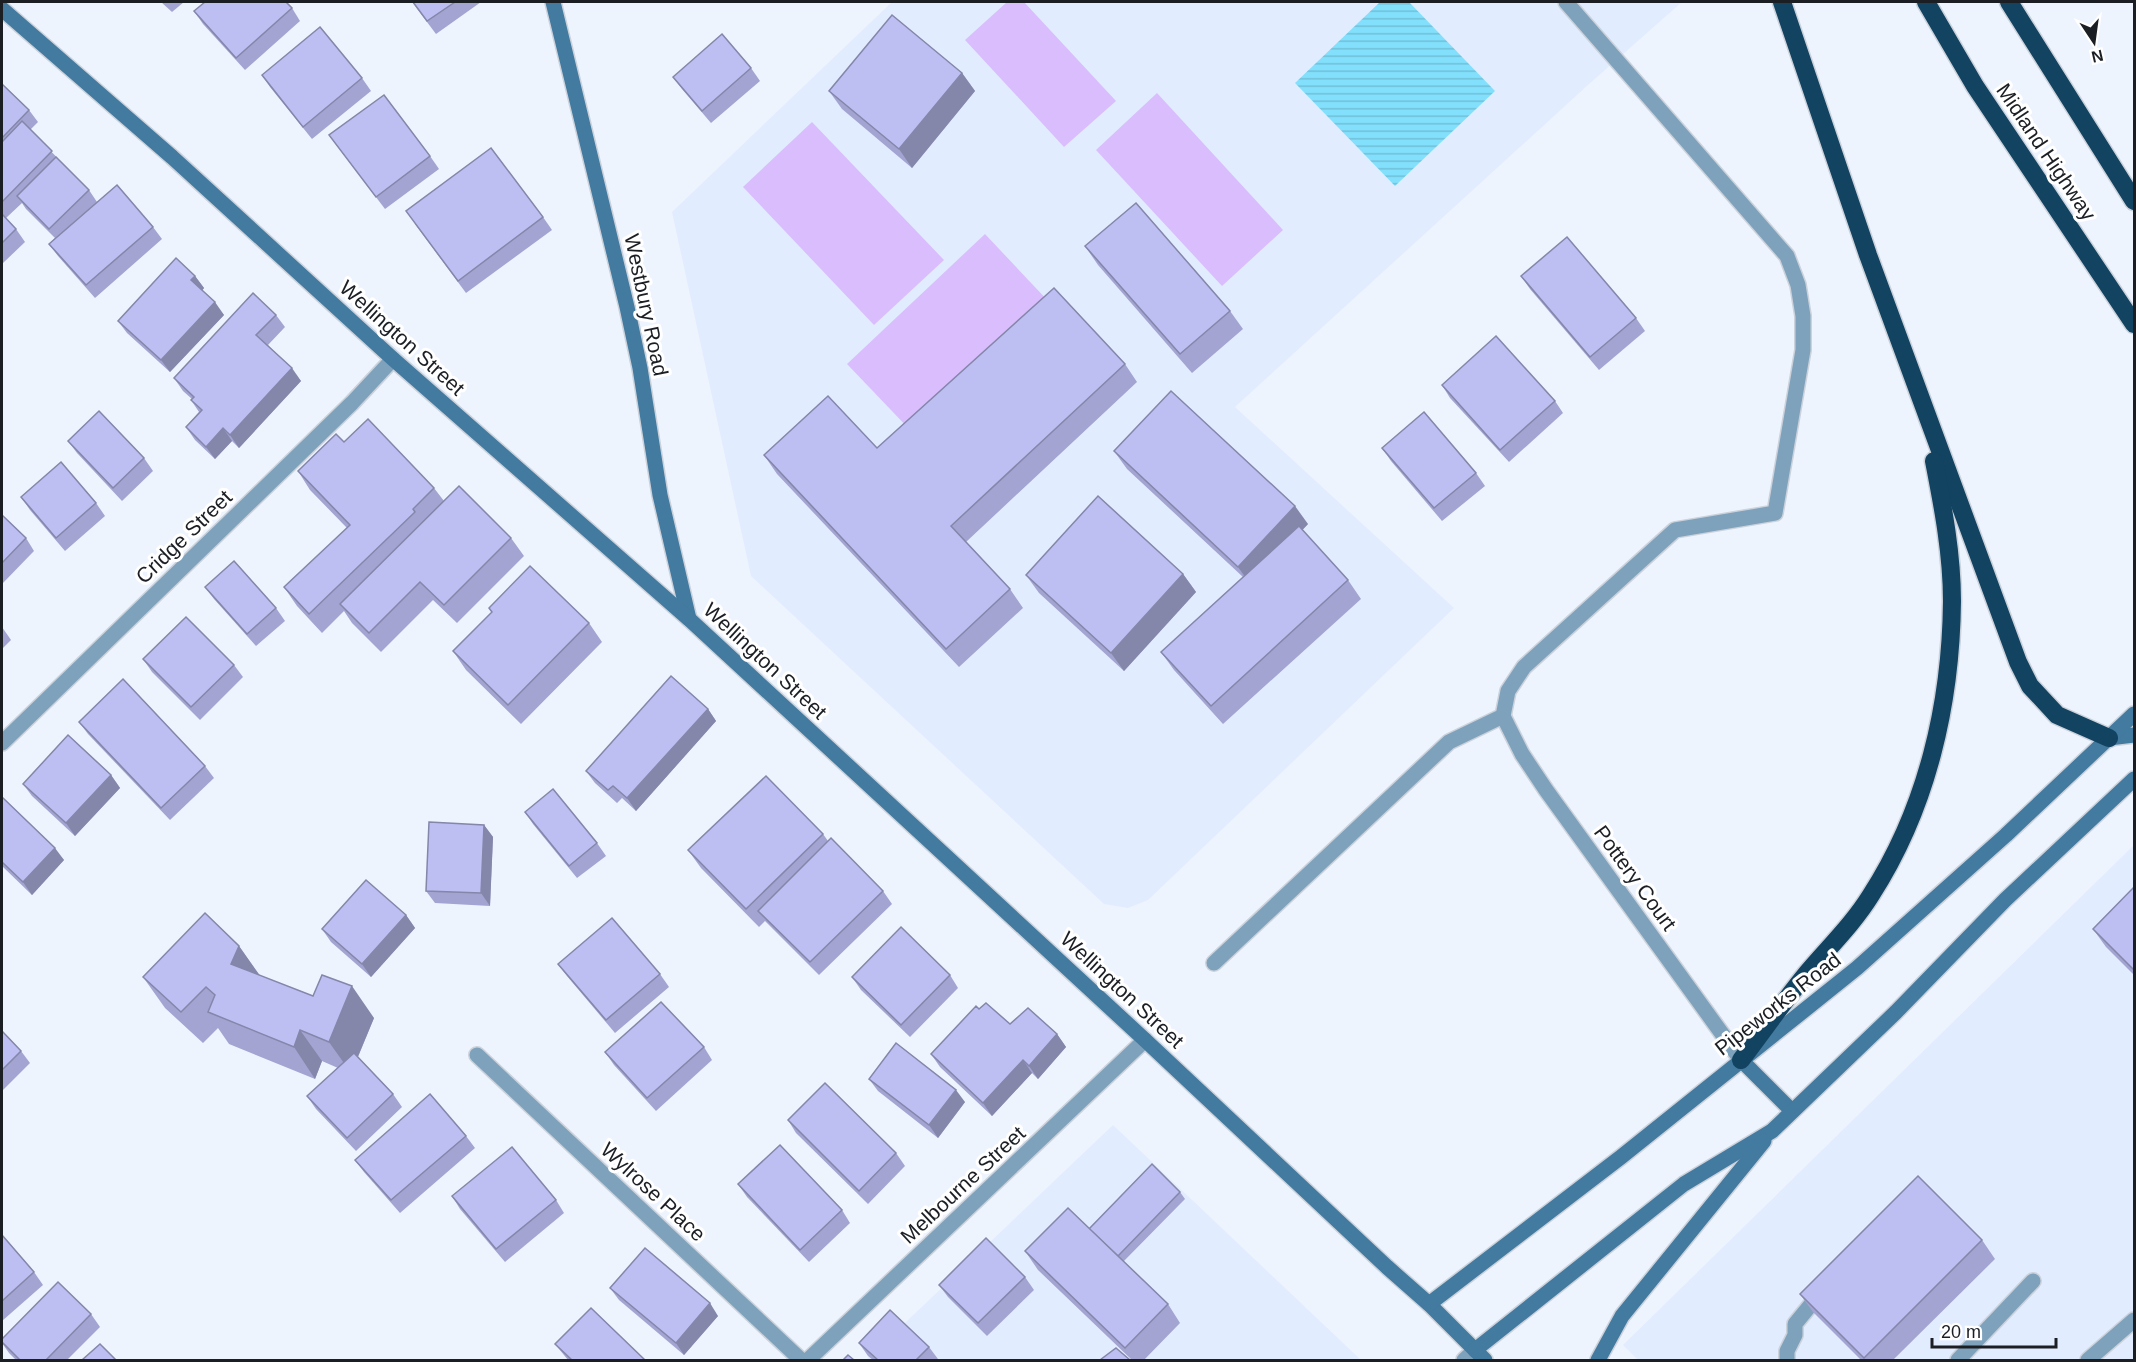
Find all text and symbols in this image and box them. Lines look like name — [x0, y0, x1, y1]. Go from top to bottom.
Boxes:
north arrow — [2064, 12, 2124, 72]
text: N — [2090, 47, 2105, 66]
street label: Midland Highway — [1992, 79, 2101, 225]
street label: Westbury Road — [620, 232, 673, 378]
street label: Wellington Street — [335, 276, 469, 400]
street label: Cridge Street — [131, 485, 236, 588]
street label: Wellington Street — [699, 598, 832, 724]
street label: Pottery Court — [1590, 821, 1681, 935]
street label: Wellington Street — [1056, 927, 1189, 1053]
street label: Pipeworks Road — [1710, 947, 1845, 1060]
street label: Melbourne Street — [896, 1121, 1030, 1248]
street label: Wylrose Place — [596, 1138, 710, 1246]
scale bar — [1932, 1311, 2056, 1349]
text: 20 m — [1941, 1322, 1981, 1342]

